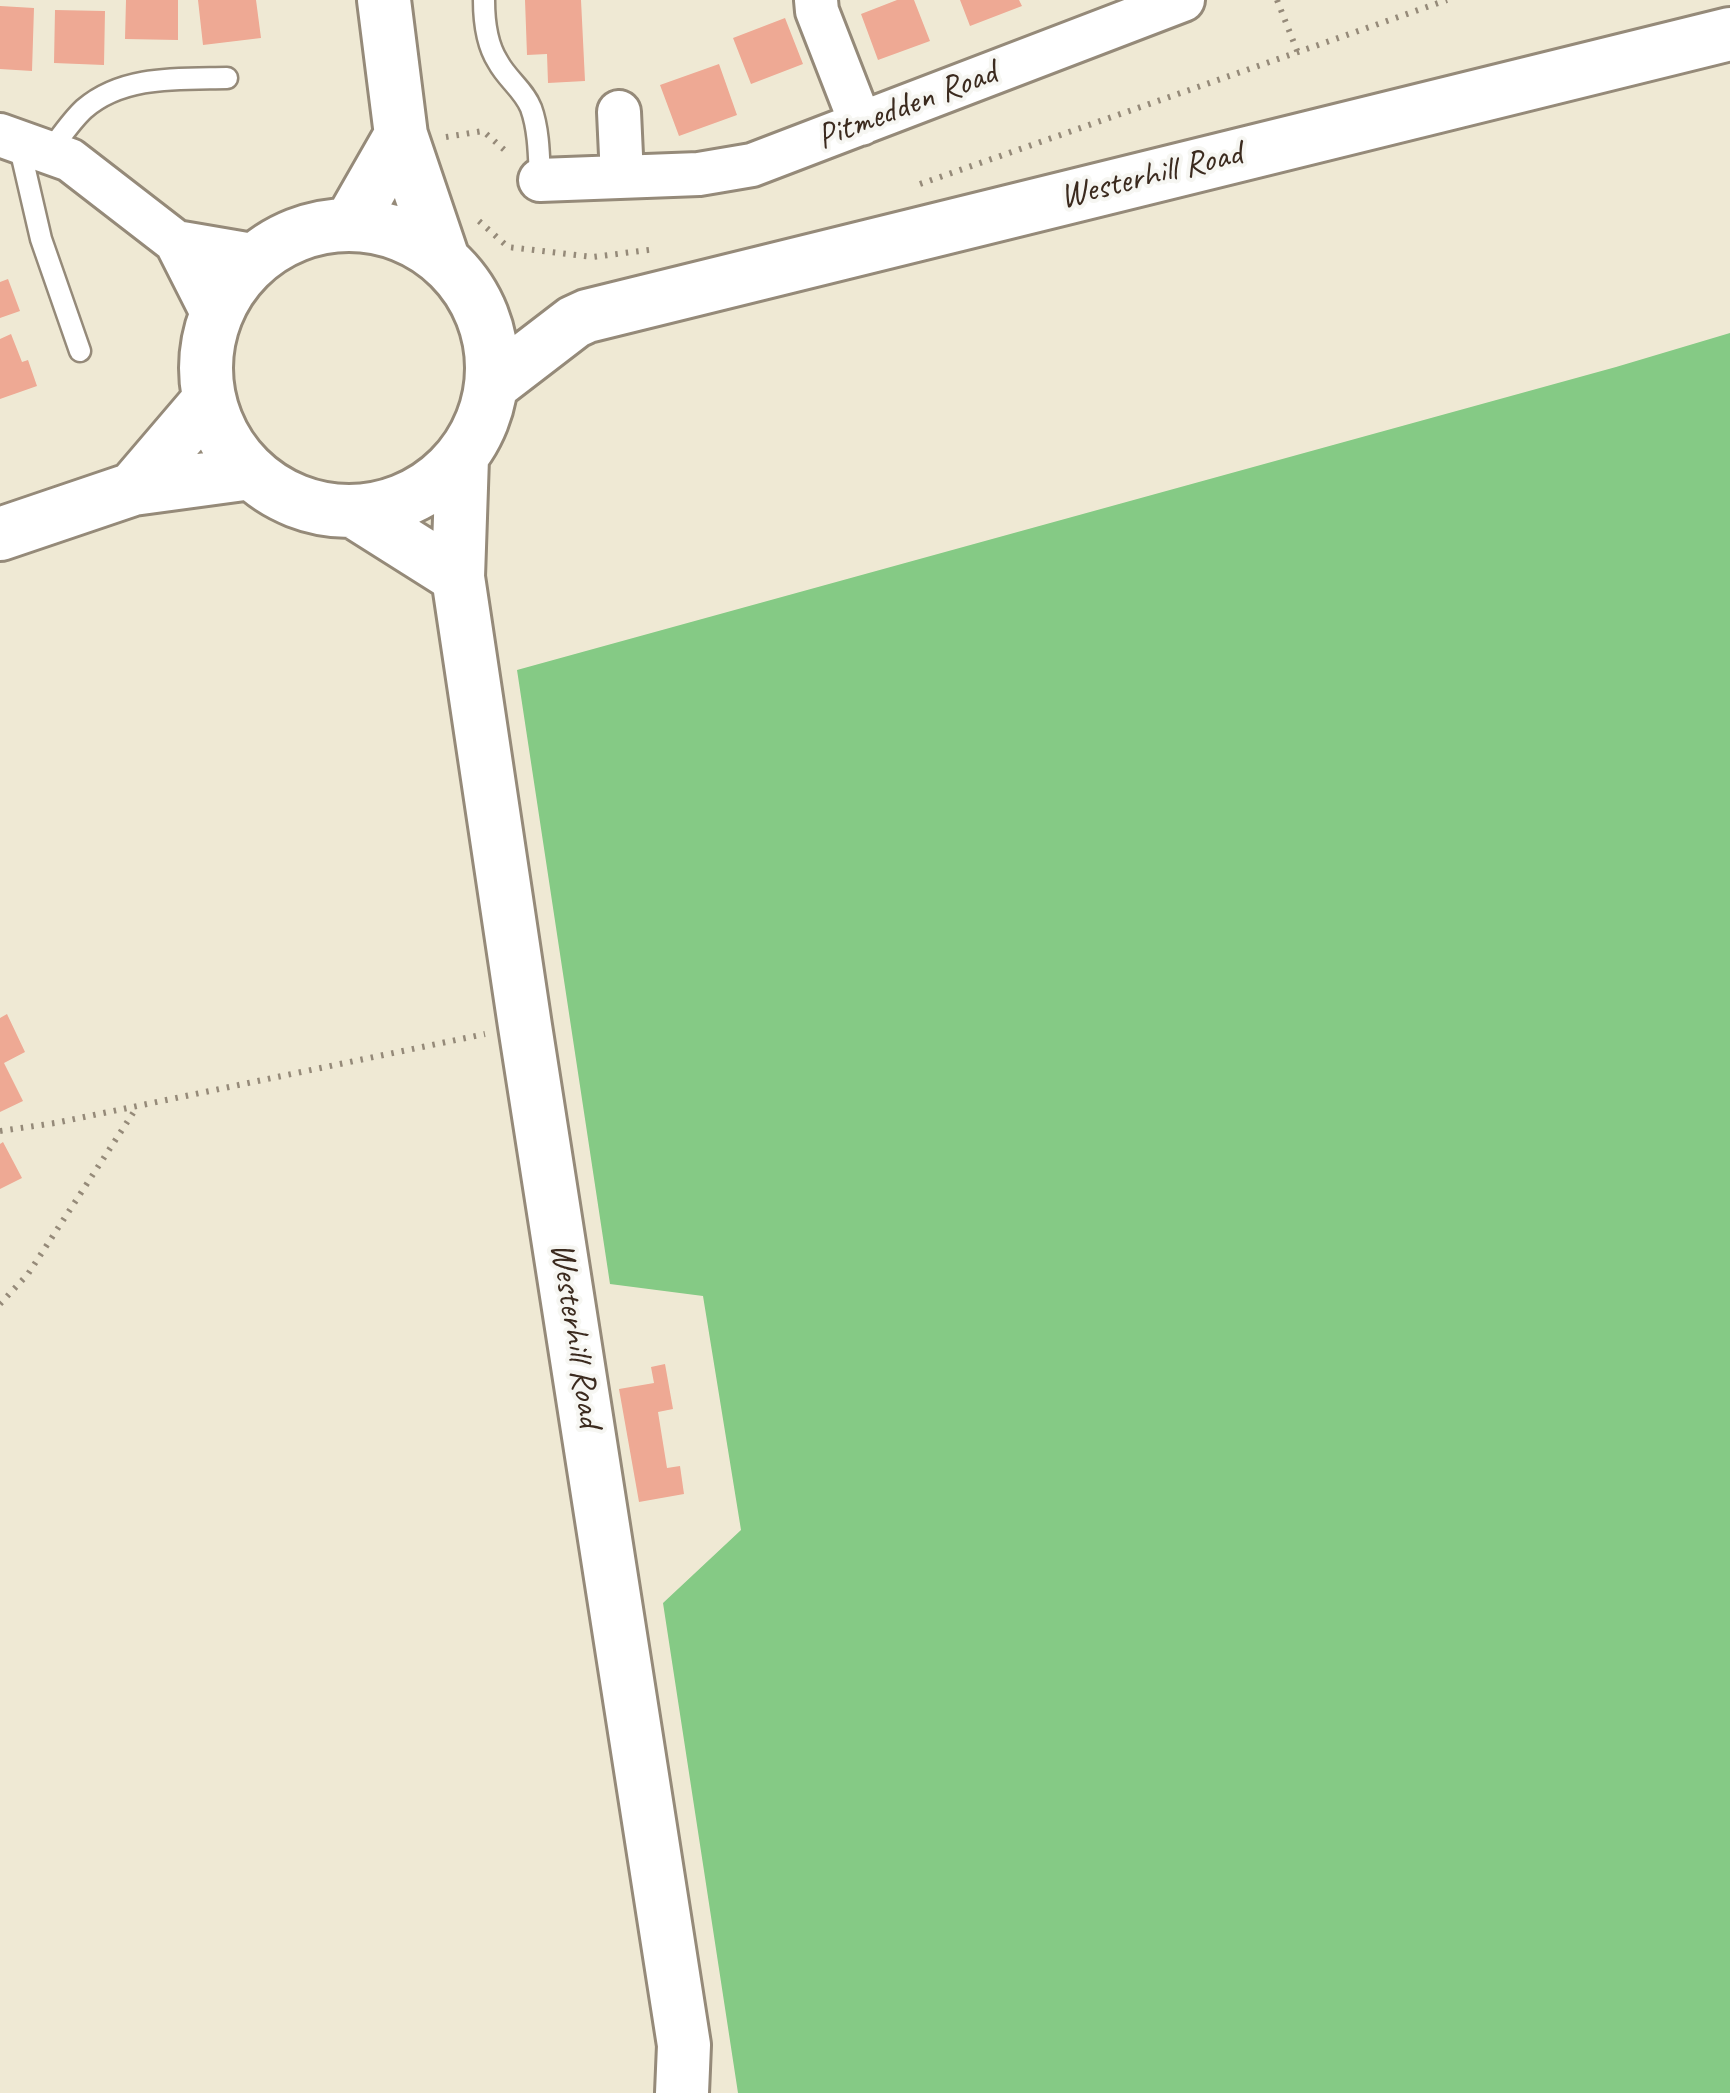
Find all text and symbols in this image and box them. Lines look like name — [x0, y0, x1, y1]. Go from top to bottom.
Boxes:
street label: Pitmedden Road — [811, 52, 1003, 160]
street label: Westerhill Road — [1056, 133, 1246, 219]
street label: Westerhill Road — [540, 1240, 610, 1430]

